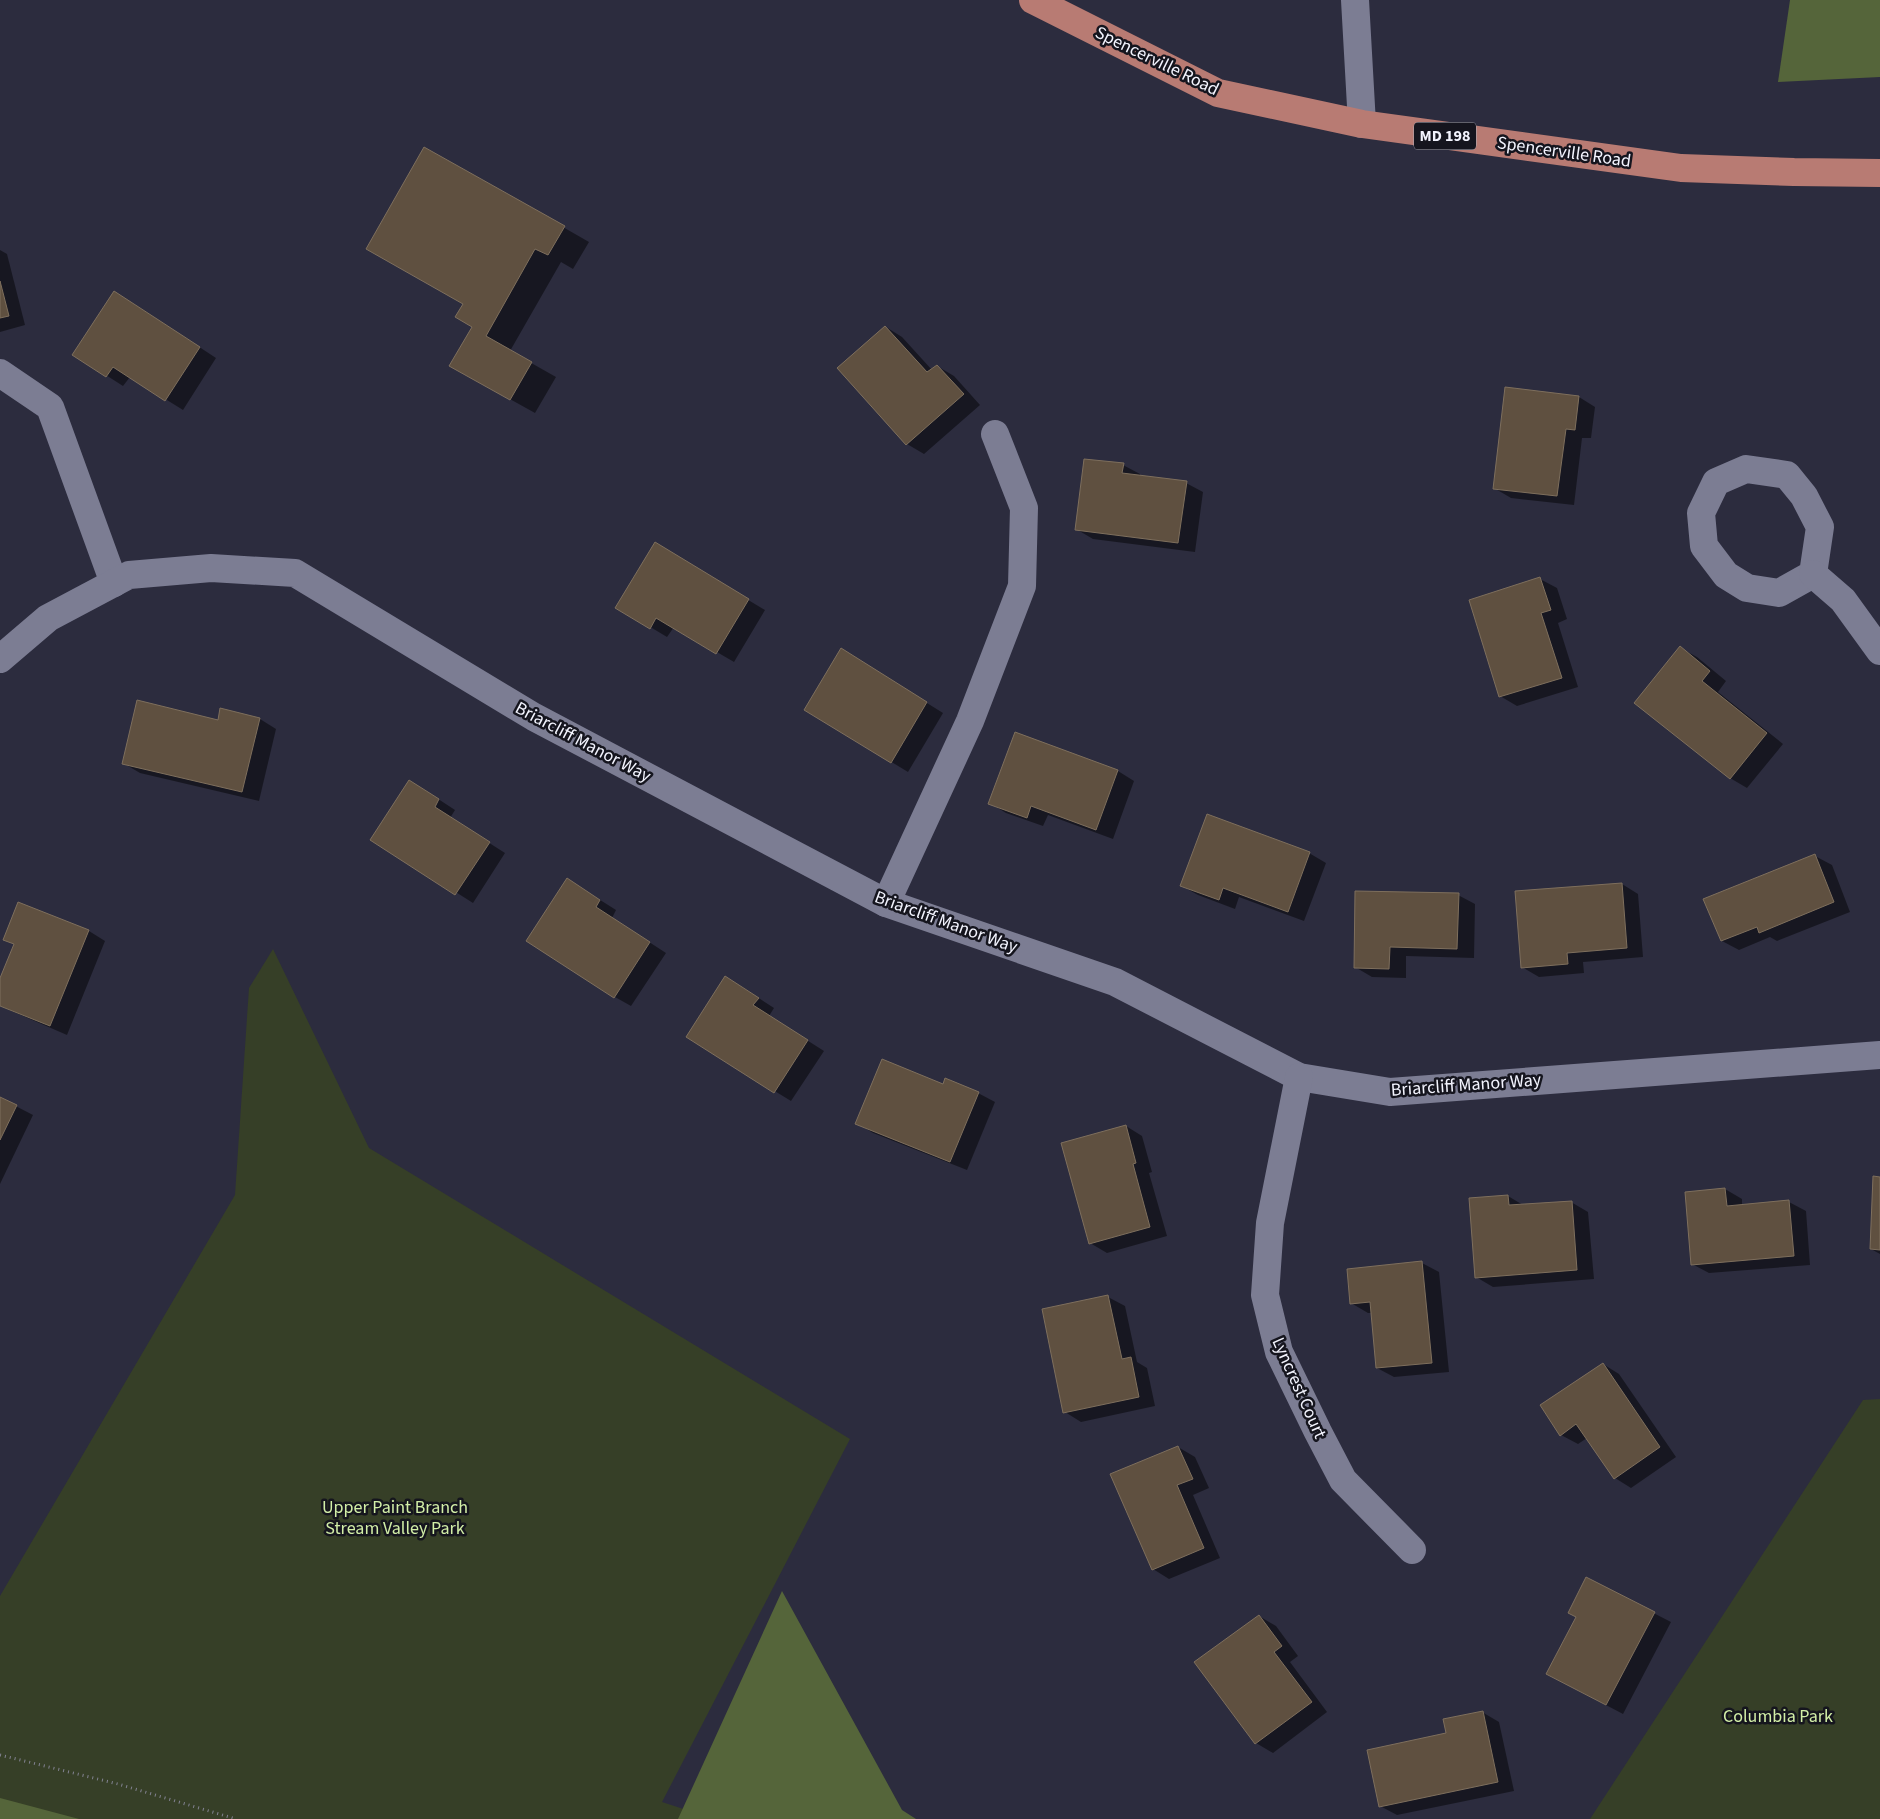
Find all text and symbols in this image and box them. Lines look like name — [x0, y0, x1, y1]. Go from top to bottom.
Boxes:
street label: Spencerville Road — [1091, 20, 1223, 102]
road number: MD 198 — [1414, 122, 1476, 150]
street label: Spencerville Road — [1495, 130, 1633, 174]
street label: Briarcliff Manor Way — [511, 696, 656, 789]
street label: Briarcliff Manor Way — [871, 885, 1022, 960]
street label: Briarcliff Manor Way — [1390, 1067, 1543, 1103]
street label: Lyncrest Court — [1265, 1333, 1333, 1443]
park label: Upper Paint Branch Stream Valley Park — [322, 1495, 468, 1541]
park label: Columbia Park — [1723, 1704, 1833, 1729]

